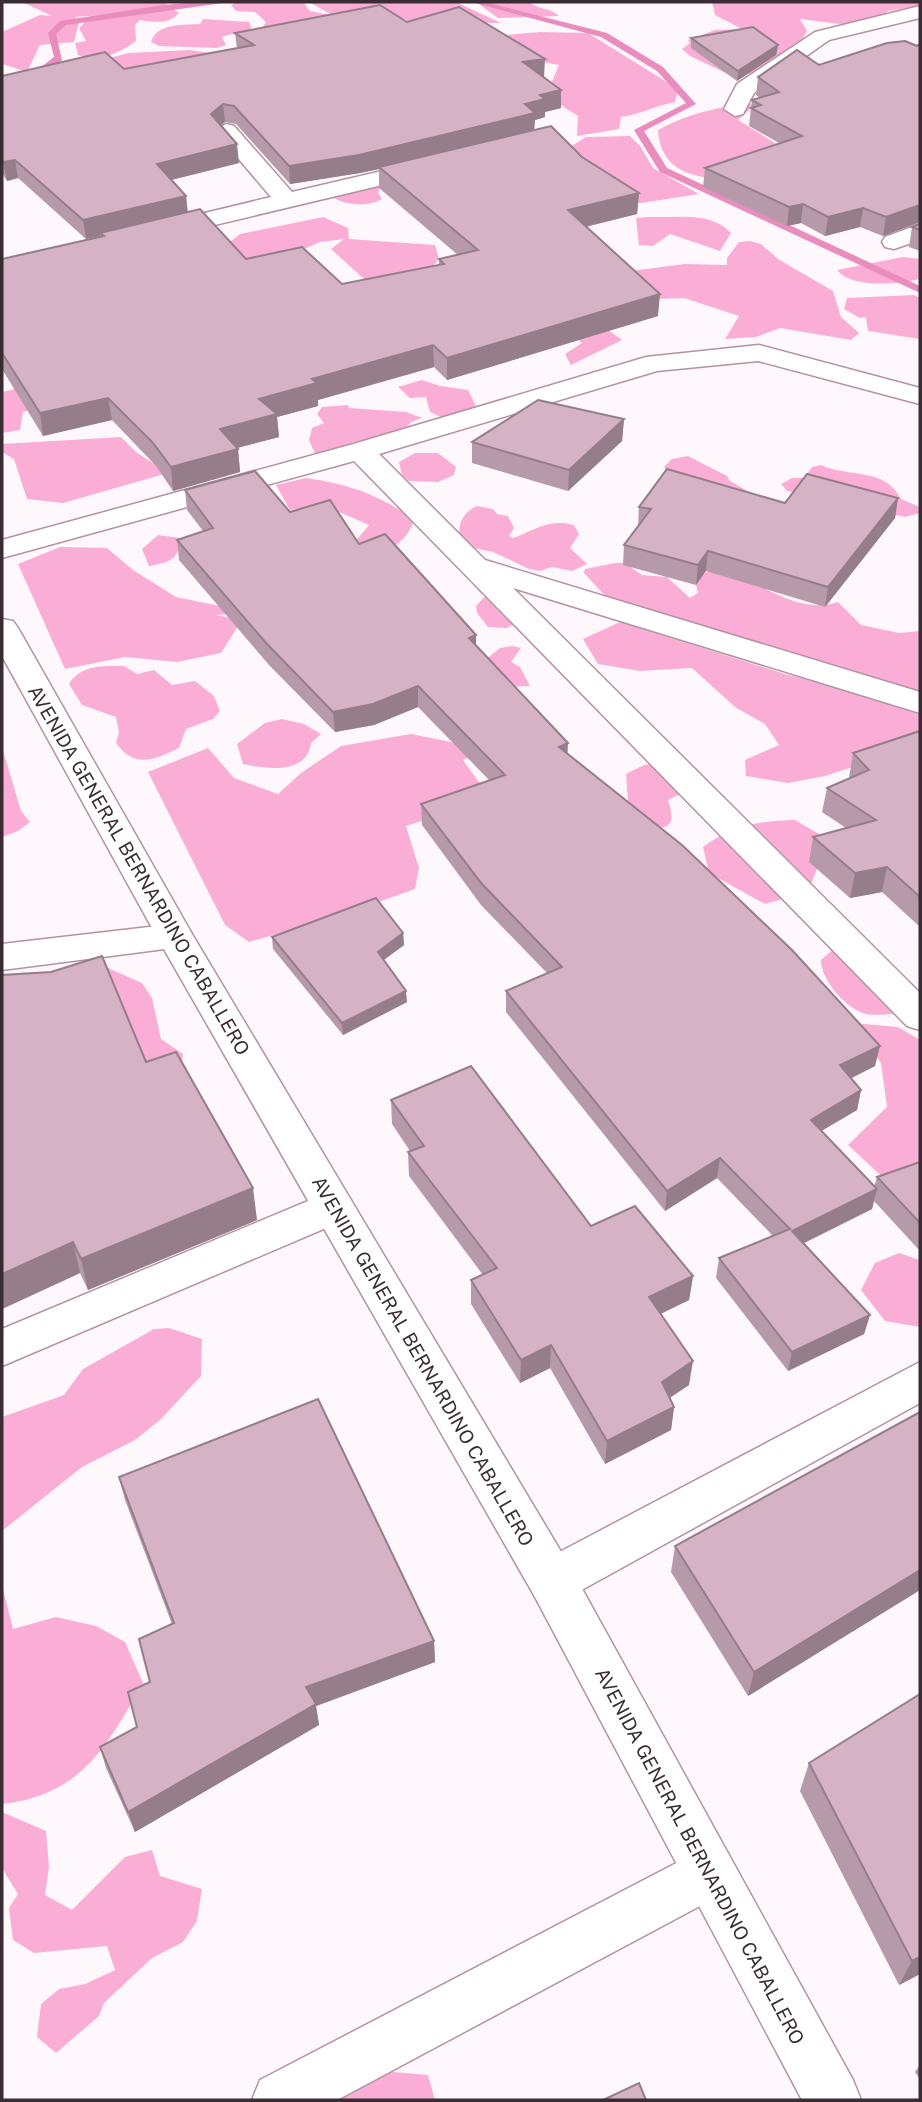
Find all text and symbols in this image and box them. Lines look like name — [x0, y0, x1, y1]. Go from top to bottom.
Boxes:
street label: AVENIDA GENERAL BERNARDINO CABALLERO — [24, 681, 254, 1059]
street label: AVENIDA GENERAL BERNARDINO CABALLERO — [308, 1172, 538, 1550]
street label: AVENIDA GENERAL BERNARDINO CABALLERO — [591, 1664, 809, 2048]

